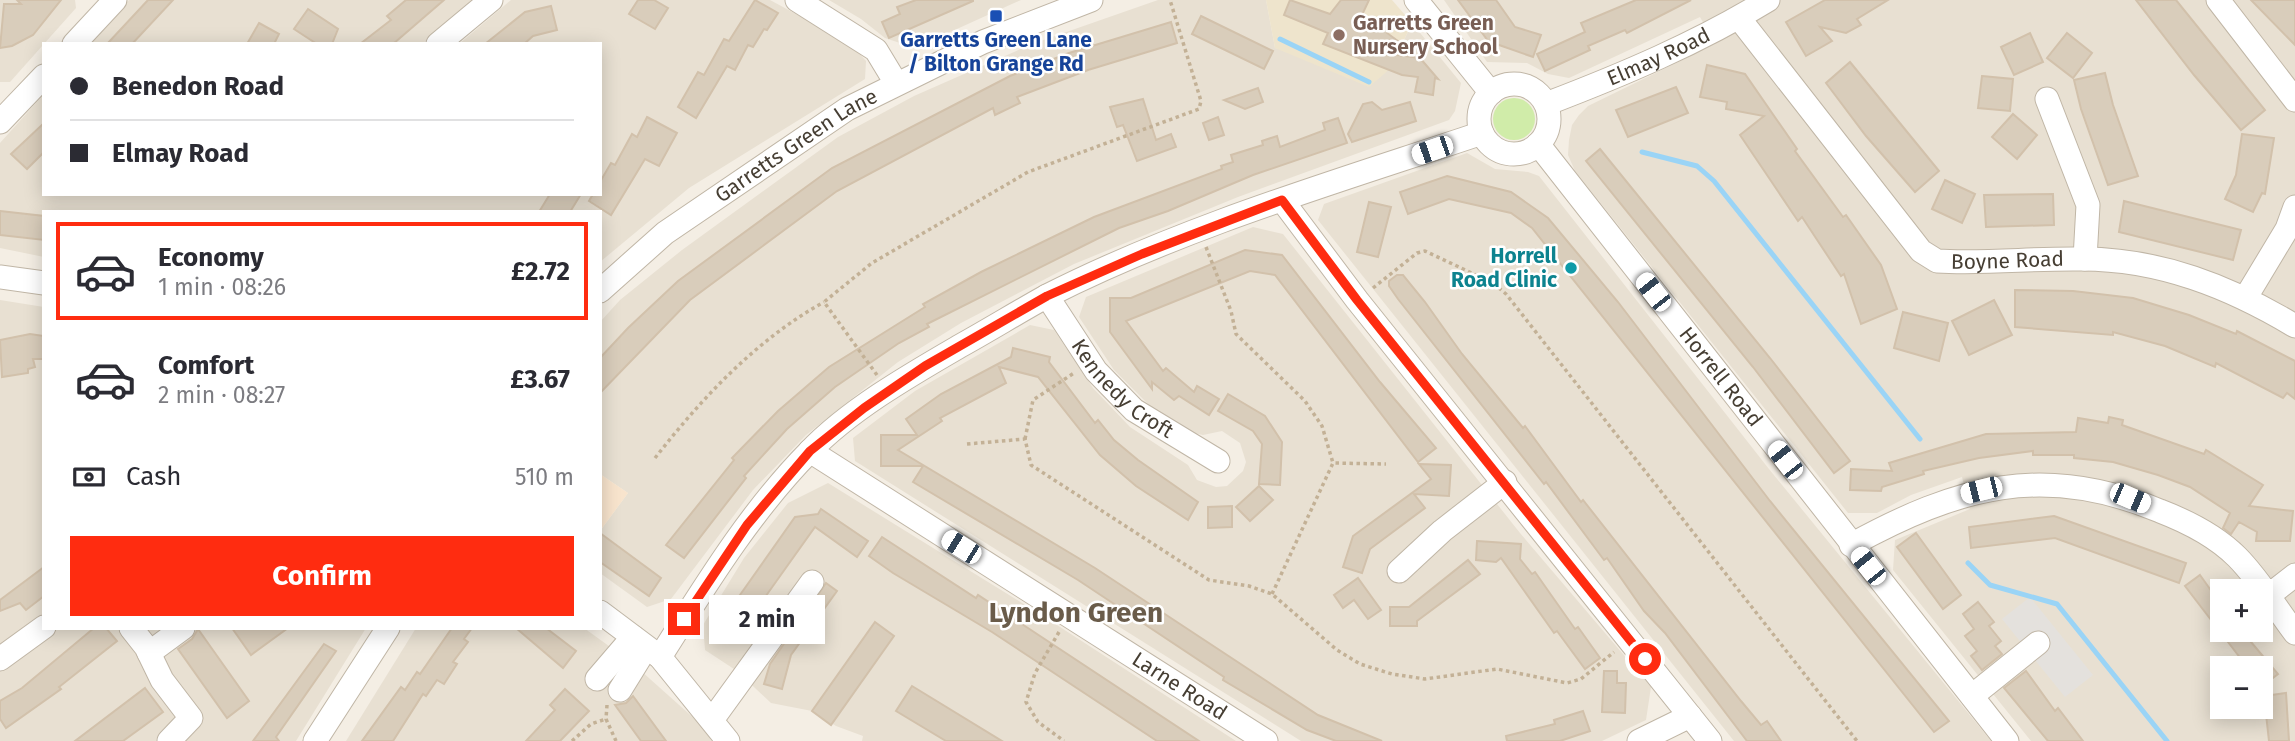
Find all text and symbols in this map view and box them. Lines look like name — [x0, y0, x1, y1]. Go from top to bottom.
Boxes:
marker: Garretts Green Lane / Bilton Grange Rd — [988, 8, 1004, 24]
place label: Garretts Green Nursery School — [1353, 10, 1499, 60]
street label: Elmay Road — [1603, 22, 1714, 91]
place label: Garretts Green Lane / Bilton Grange Rd — [900, 27, 1092, 77]
marker: Garretts Green Nursery School — [1331, 27, 1347, 43]
text: Benedon Road — [112, 71, 284, 102]
street label: Garretts Green Lane — [710, 83, 882, 208]
car — [1409, 133, 1456, 167]
text: Elmay Road — [112, 138, 249, 169]
icon: car — [74, 240, 137, 303]
text: Economy — [158, 242, 264, 273]
place label: Horrell Road Clinic — [1451, 243, 1558, 293]
street label: Boyne Road — [1951, 246, 2064, 275]
text: £2.72 — [511, 256, 570, 287]
marker: Horrell Road Clinic — [1563, 260, 1579, 276]
car — [1632, 269, 1675, 315]
text: 1 min · 08:26 — [158, 273, 286, 301]
street label: Horrell Road — [1674, 322, 1768, 432]
street label: Kennedy Croft — [1066, 334, 1179, 444]
icon: car — [74, 348, 137, 411]
text: Comfort — [158, 350, 254, 381]
text: £3.67 — [510, 364, 570, 395]
text: 2 min · 08:27 — [158, 381, 285, 409]
car — [1764, 437, 1807, 483]
icon: cash — [70, 458, 108, 496]
text: Cash — [126, 461, 182, 492]
text: 510 m — [515, 463, 574, 491]
car — [1959, 475, 2004, 505]
car — [2107, 480, 2154, 516]
car — [938, 527, 985, 567]
button: Confirm — [70, 536, 574, 616]
car — [1847, 543, 1890, 589]
map controls — [2210, 579, 2273, 719]
button: + — [2210, 579, 2273, 642]
callout: 2 min — [708, 594, 824, 644]
district label: Lyndon Green — [989, 596, 1163, 629]
route end — [668, 603, 700, 635]
text: 2 min — [739, 605, 795, 633]
route start — [1629, 643, 1661, 675]
street label: Larne Road — [1127, 646, 1232, 726]
button: − — [2210, 656, 2273, 719]

